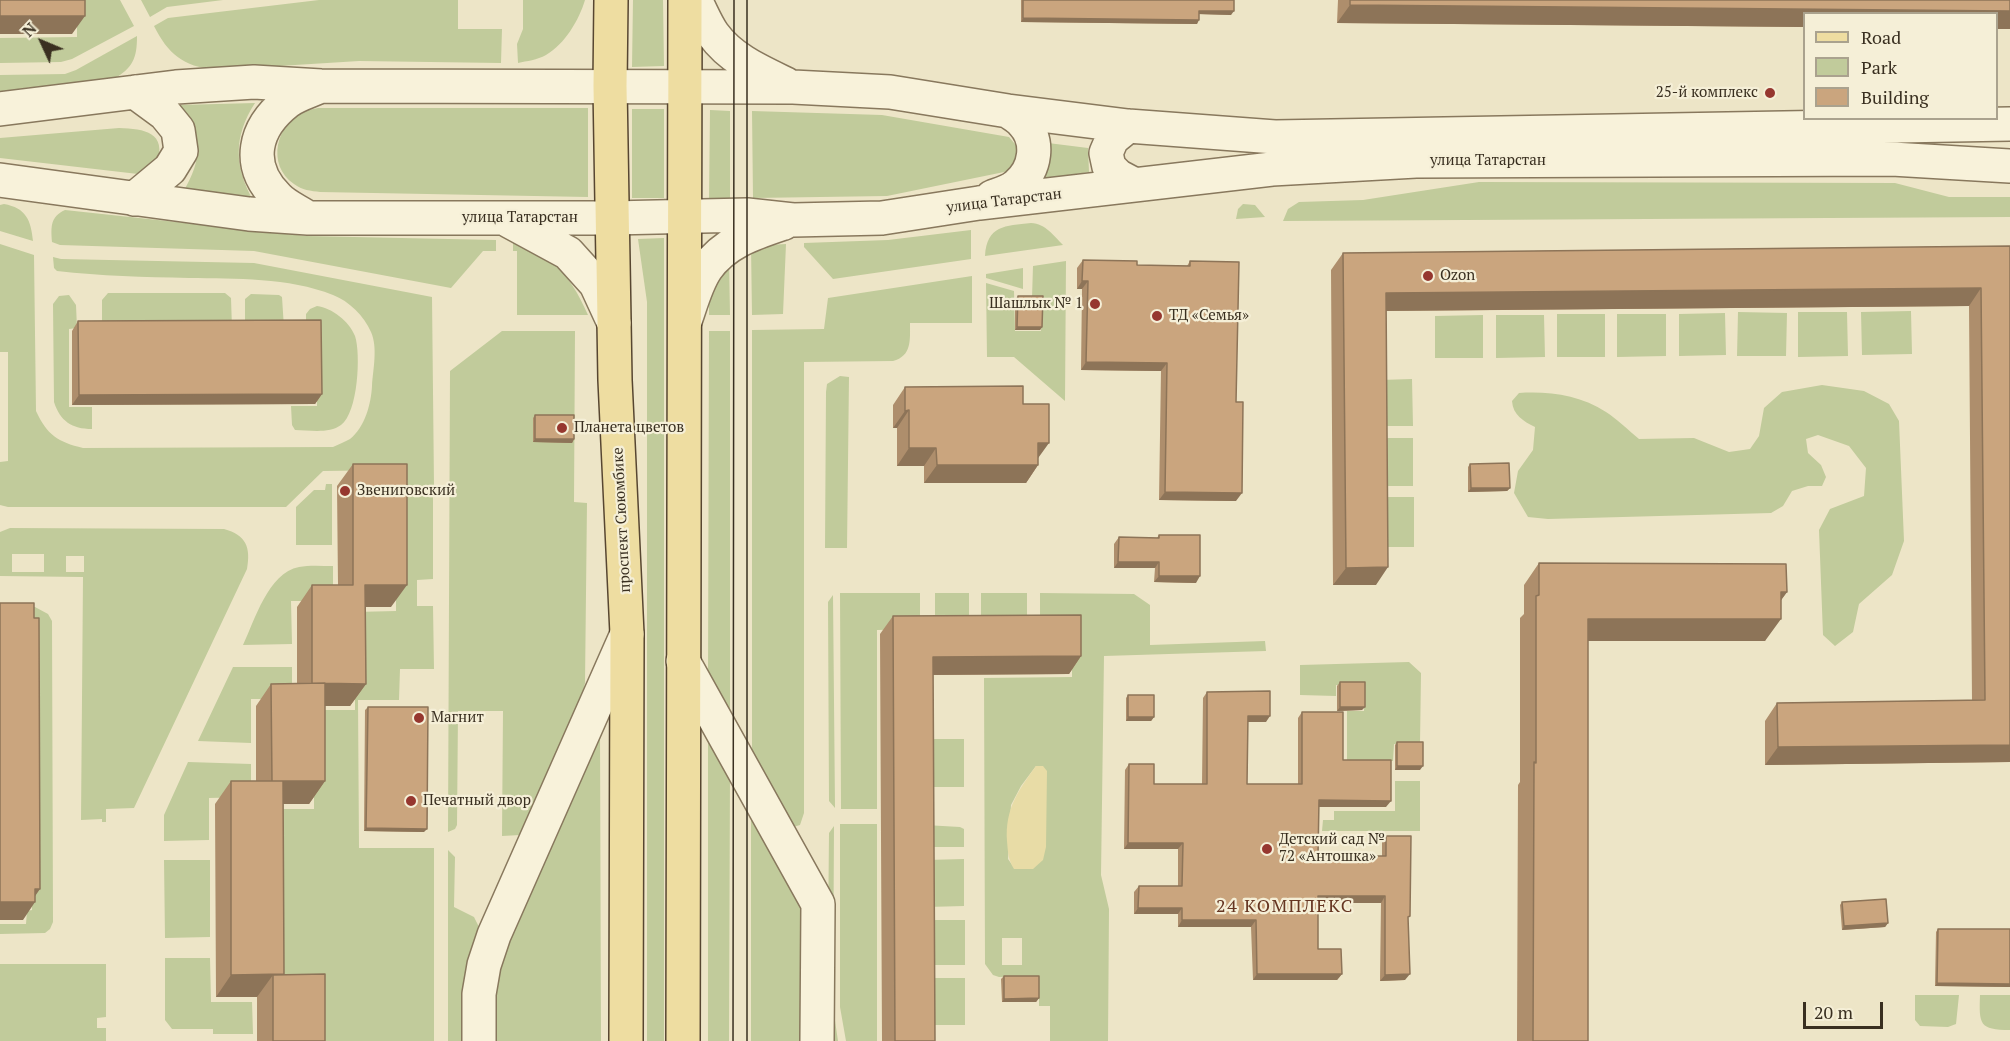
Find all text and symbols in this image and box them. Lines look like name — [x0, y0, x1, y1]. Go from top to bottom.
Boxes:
north arrow — [12, 12, 72, 72]
legend — [1803, 12, 1998, 120]
text: N — [17, 17, 41, 42]
text: Road — [1861, 25, 1901, 49]
text: Park — [1861, 55, 1897, 79]
place label: 25-й комплекс — [1656, 84, 1758, 102]
text: Building — [1861, 85, 1929, 109]
marker: 25-й комплекс — [1763, 86, 1777, 100]
street label: улица Татарстан — [1430, 152, 1546, 170]
street label: улица Татарстан — [945, 185, 1063, 217]
street label: улица Татарстан — [462, 209, 578, 227]
place label: Ozon — [1440, 267, 1475, 285]
marker: Ozon — [1421, 269, 1435, 283]
place label: Шашлык № 1 — [989, 295, 1083, 313]
marker: Шашлык № 1 — [1088, 297, 1102, 311]
place label: ТД «Семья» — [1169, 307, 1249, 325]
marker: ТД «Семья» — [1150, 309, 1164, 323]
place label: Планета цветов — [574, 419, 684, 437]
marker: Планета цветов — [555, 421, 569, 435]
street label: проспект Сююмбике — [609, 447, 635, 593]
place label: Звениговский — [357, 482, 455, 500]
marker: Звениговский — [338, 484, 352, 498]
place label: Магнит — [431, 709, 484, 727]
marker: Магнит — [412, 711, 426, 725]
place label: Печатный двор — [423, 792, 531, 810]
marker: Печатный двор — [404, 794, 418, 808]
place label: Детский сад № 72 «Антошка» — [1279, 831, 1385, 866]
marker: Детский сад № 72 «Антошка» — [1260, 842, 1274, 856]
district label: 24 КОМПЛЕКС — [1216, 896, 1354, 918]
scale bar — [1806, 990, 1886, 1028]
text: 20 m — [1814, 1000, 1853, 1024]

